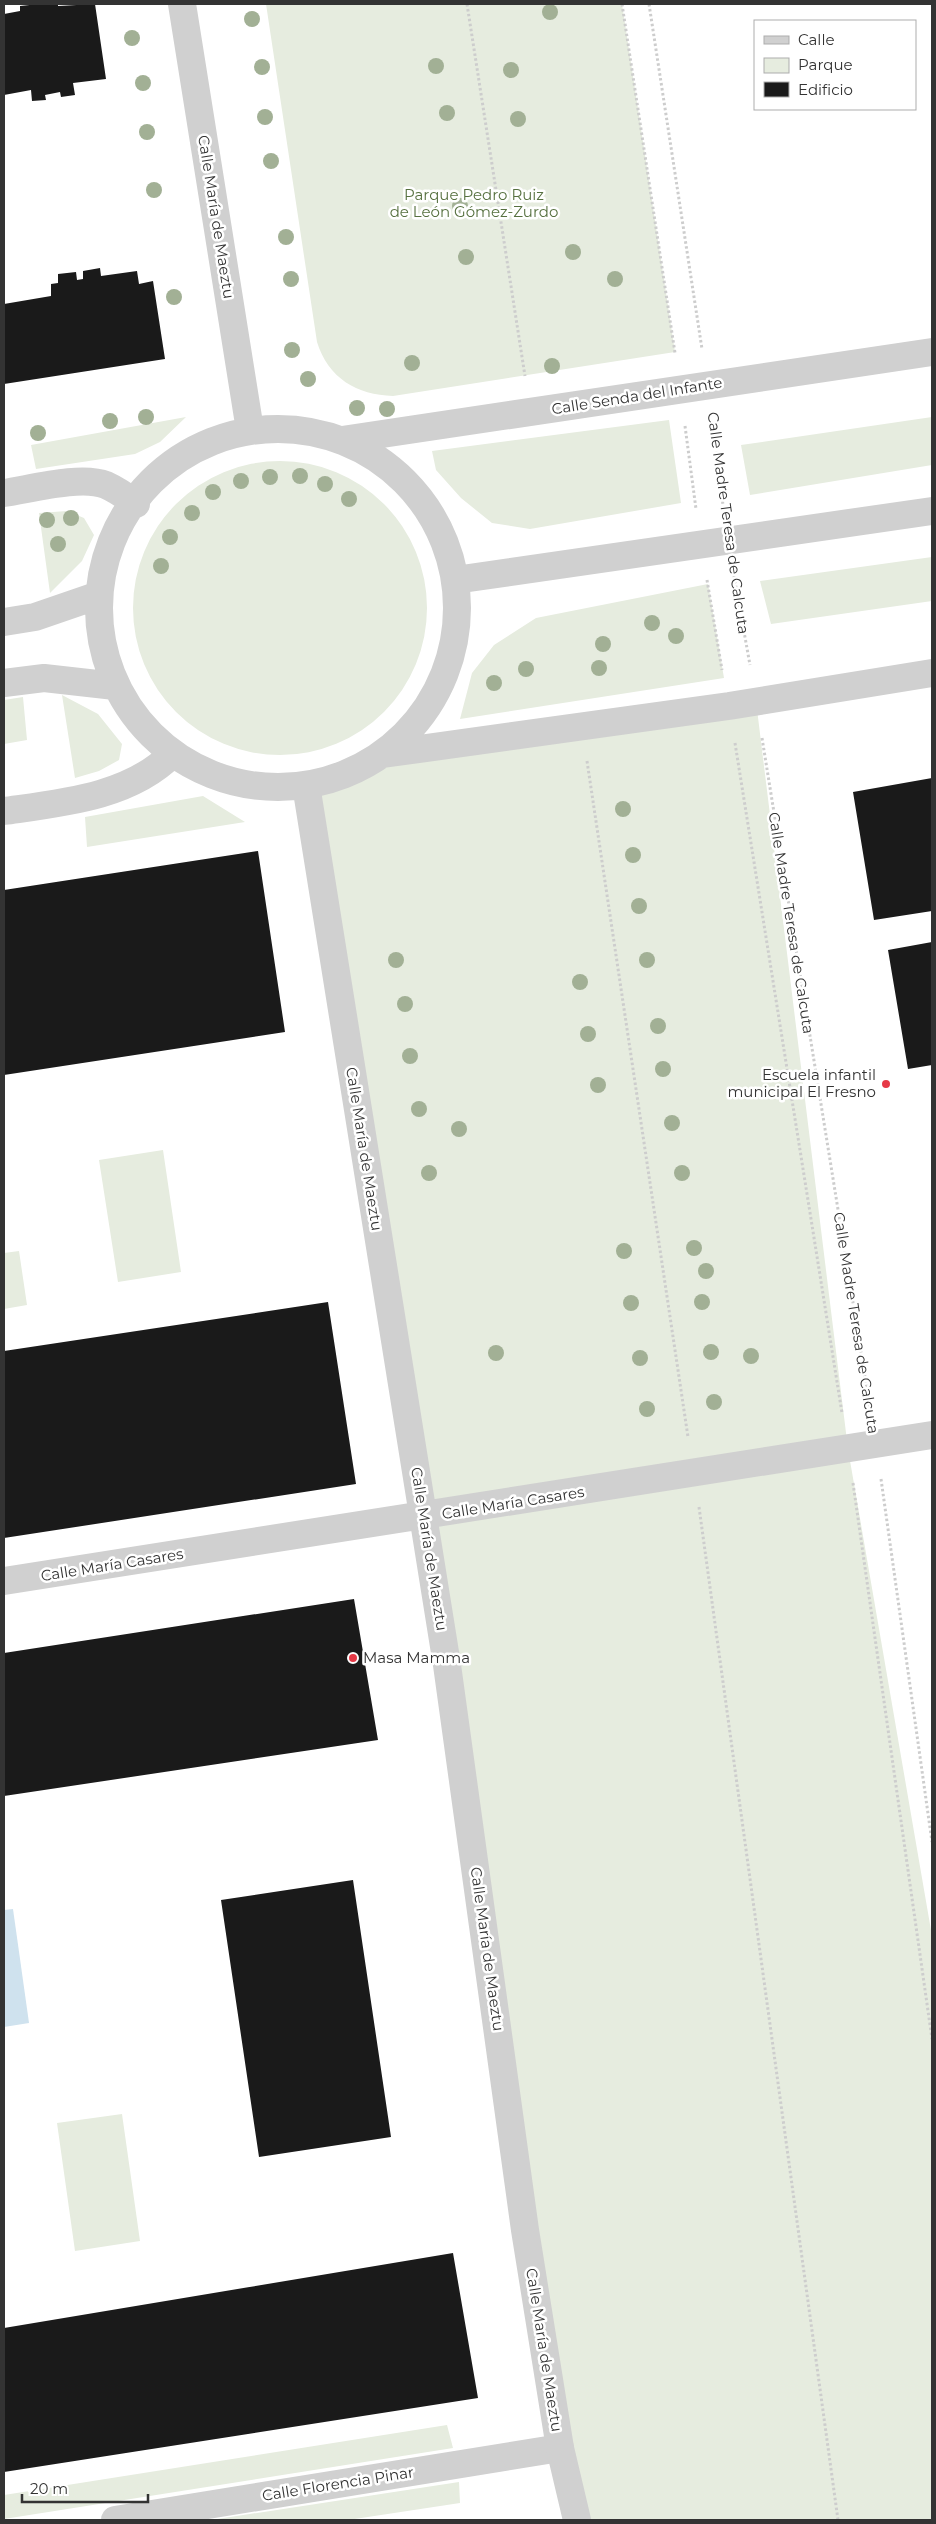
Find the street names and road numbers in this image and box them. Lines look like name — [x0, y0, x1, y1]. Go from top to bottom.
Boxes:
street label: Calle María de Maeztu — [194, 134, 239, 300]
street label: Calle Senda del Infante — [550, 373, 724, 418]
street label: Calle Madre Teresa de Calcuta — [703, 411, 754, 635]
street label: Calle Madre Teresa de Calcuta — [765, 811, 818, 1035]
street label: Calle María de Maeztu — [342, 1066, 387, 1232]
street label: Calle Madre Teresa de Calcuta — [830, 1211, 883, 1435]
street label: Calle María de Maeztu — [407, 1466, 452, 1632]
street label: Calle María Casares — [440, 1482, 586, 1523]
street label: Calle María Casares — [39, 1544, 185, 1585]
street label: Calle María de Maeztu — [467, 1866, 508, 2032]
street label: Calle María de Maeztu — [522, 2267, 567, 2433]
street label: Calle Florencia Pinar — [261, 2462, 415, 2505]

